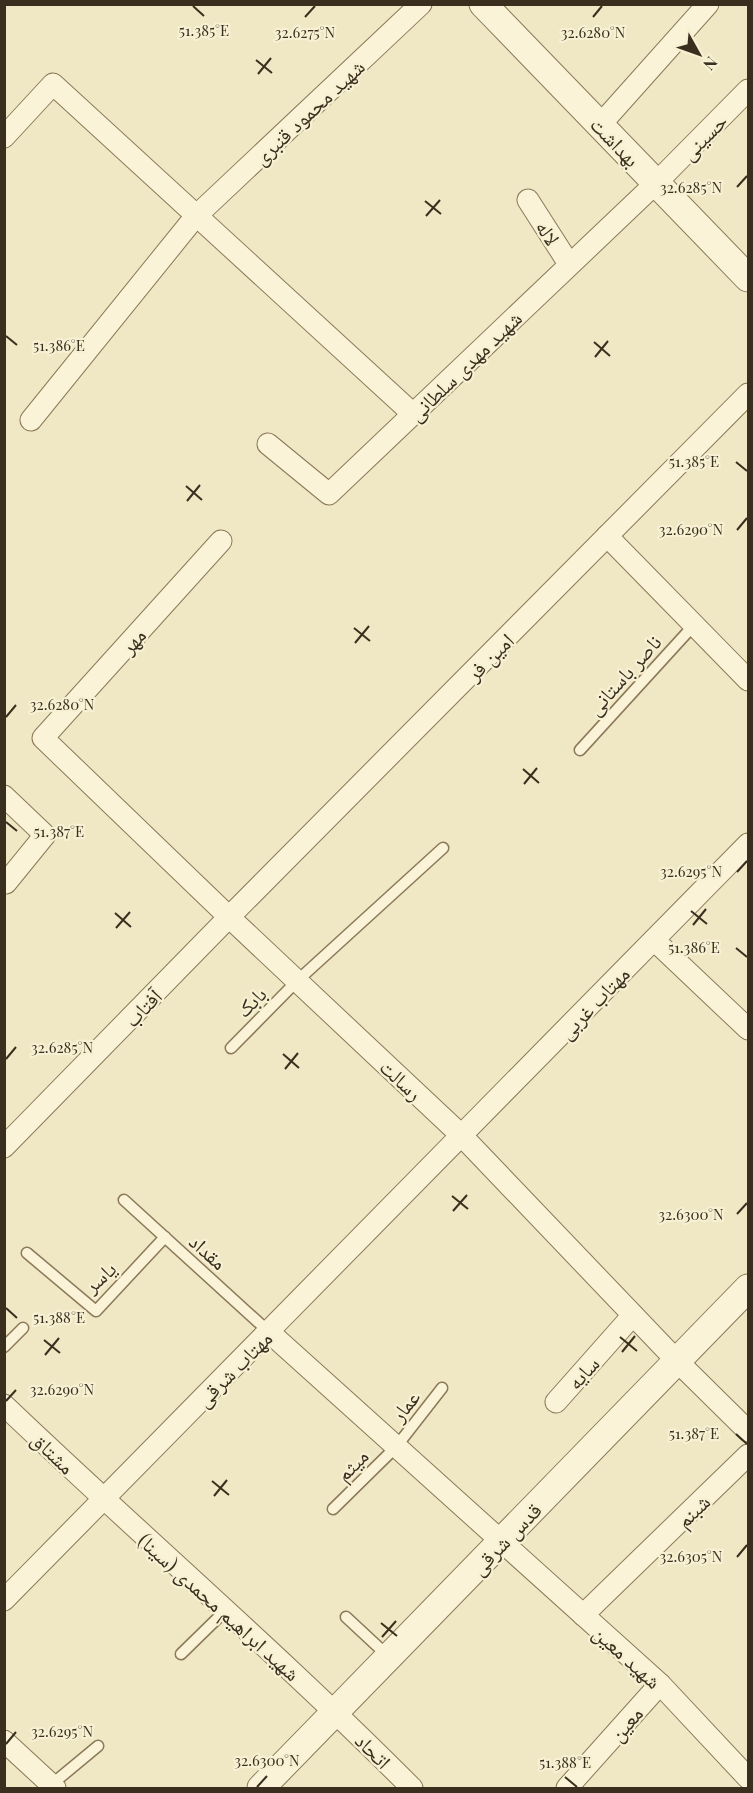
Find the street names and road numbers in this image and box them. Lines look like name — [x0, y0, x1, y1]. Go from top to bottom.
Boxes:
street label: شهید محمود قنبری — [246, 52, 370, 170]
street label: حسینی — [674, 107, 733, 166]
street label: بهداشت — [585, 110, 647, 172]
street label: لاله — [530, 214, 568, 250]
street label: شهید مهدی سلطانی — [401, 304, 528, 427]
street label: مهر — [112, 621, 151, 660]
street label: امین فر — [458, 626, 520, 687]
street label: ناصر باستانی — [579, 628, 667, 721]
street label: مهتاب غربی — [551, 959, 635, 1045]
street label: بابک — [228, 979, 272, 1023]
street label: آفتاب — [117, 981, 167, 1032]
street label: رسالت — [375, 1052, 429, 1106]
street label: مقداد — [184, 1227, 234, 1275]
street label: یاسر — [76, 1254, 121, 1299]
street label: مهتاب شرقی — [189, 1324, 278, 1413]
street label: سایه — [560, 1349, 604, 1395]
street label: عمار — [382, 1383, 425, 1427]
street label: مشتاق — [26, 1425, 82, 1480]
street label: میثم — [328, 1441, 375, 1488]
street label: شبنم — [669, 1487, 716, 1534]
street label: قدس شرقی — [463, 1496, 547, 1581]
street label: شهید ابراهیم محمدی (سینا) — [132, 1526, 307, 1688]
street label: شهید معین — [587, 1618, 668, 1695]
street label: معین — [602, 1699, 649, 1747]
street label: اتحاد — [350, 1726, 398, 1774]

